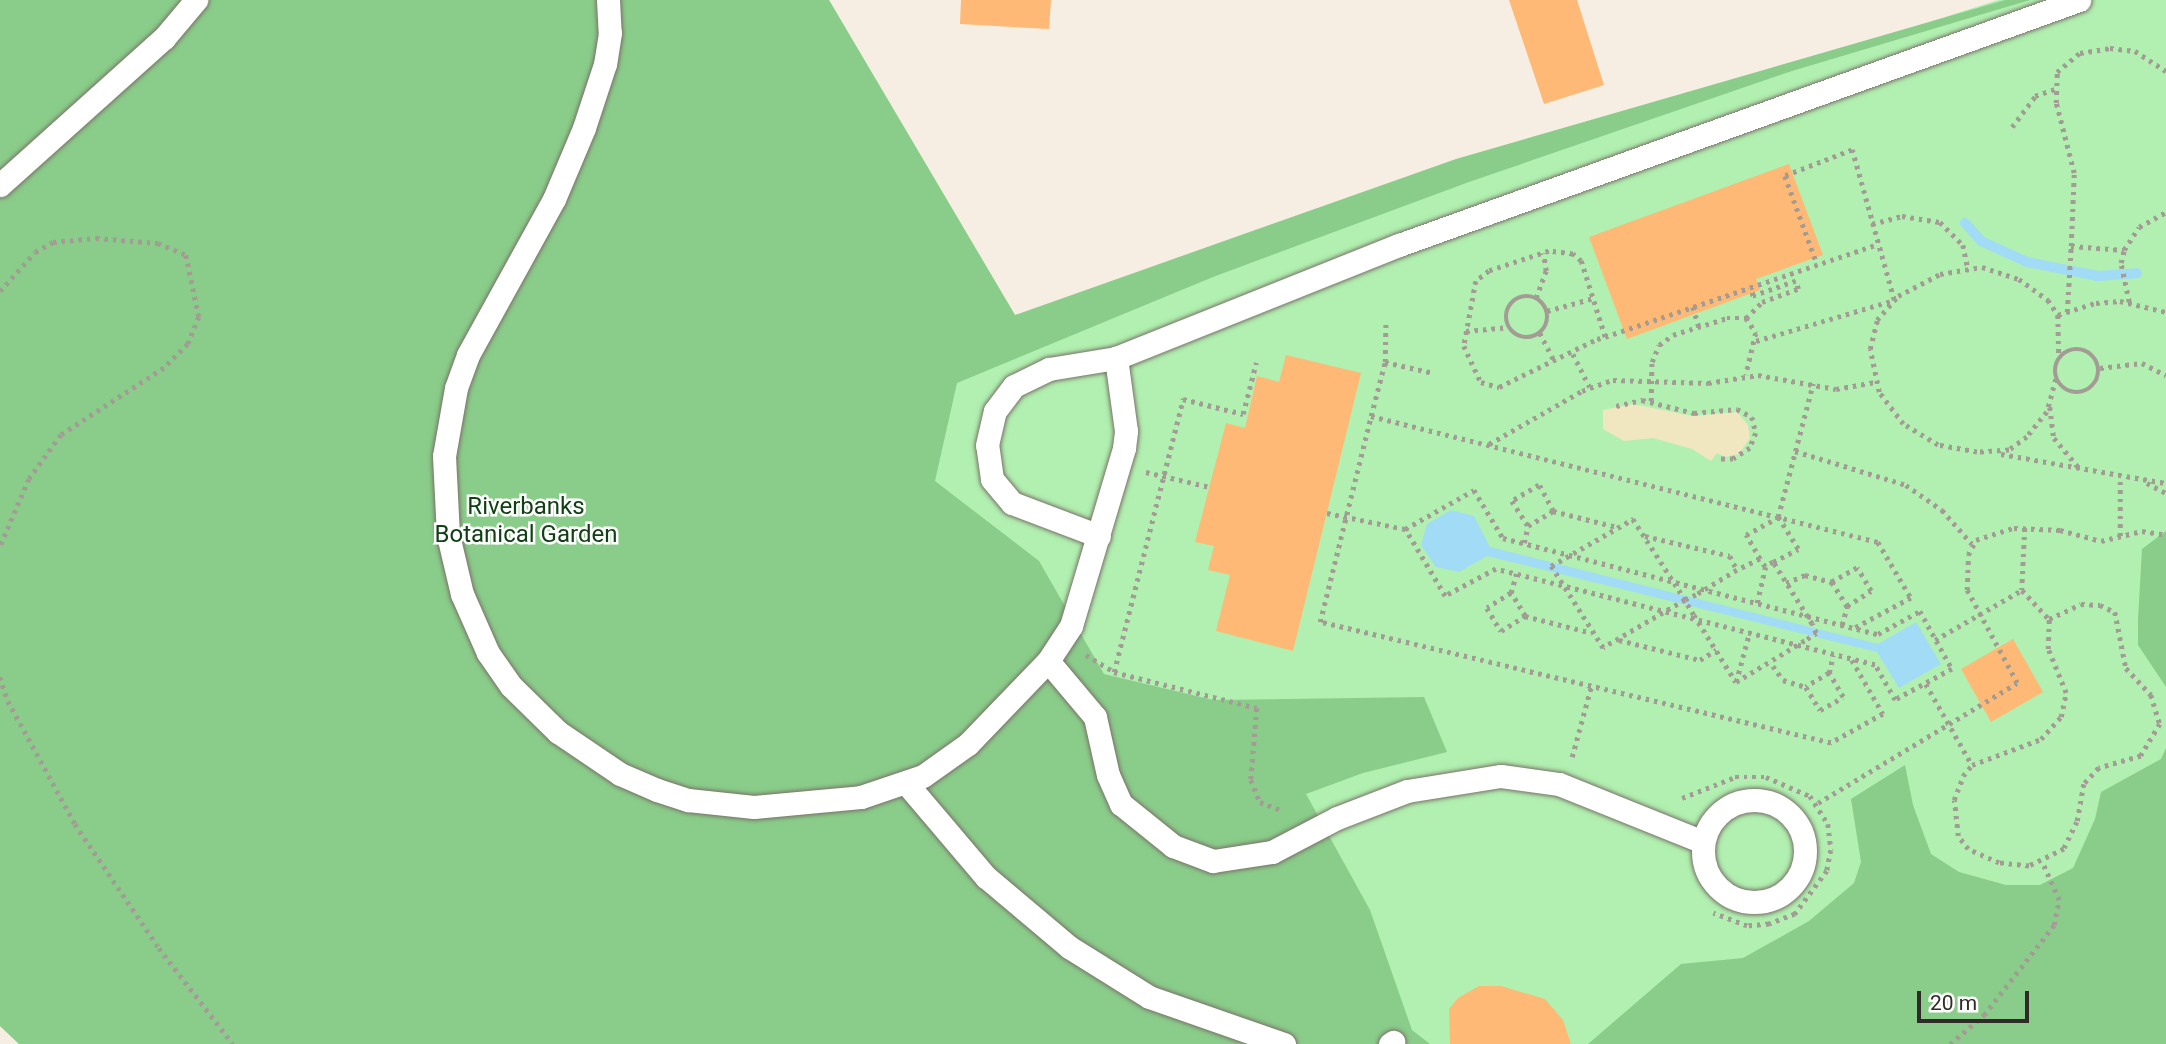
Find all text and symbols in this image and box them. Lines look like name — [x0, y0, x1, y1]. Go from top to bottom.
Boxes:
park label: Riverbanks Botanical Garden — [435, 493, 617, 549]
scale bar — [1921, 978, 2033, 1022]
text: 20 m — [1930, 991, 1977, 1015]

